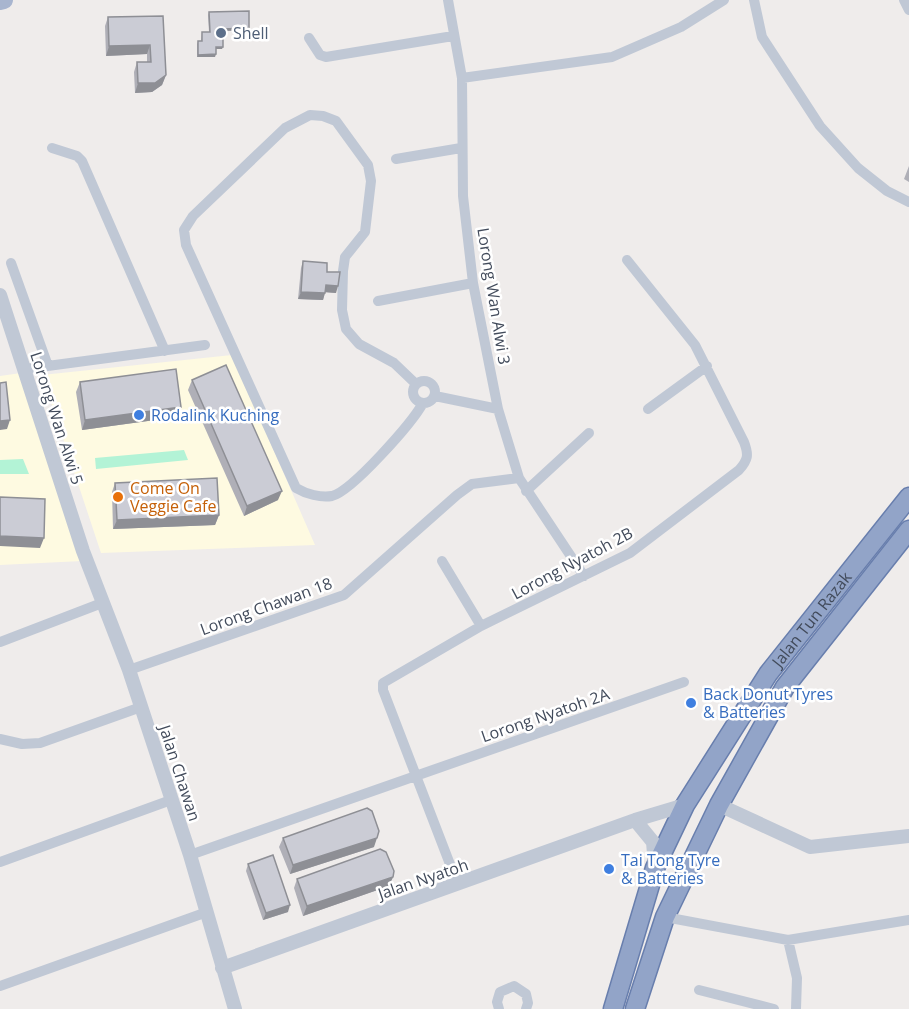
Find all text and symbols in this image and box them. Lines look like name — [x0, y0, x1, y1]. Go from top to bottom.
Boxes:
place label: Shell — [233, 22, 269, 44]
marker: Shell — [214, 26, 228, 40]
street label: Lorong Wan Alwi 3 — [472, 226, 516, 366]
street label: Lorong Wan Alwi 5 — [25, 349, 89, 487]
place label: Rodalink Kuching — [151, 404, 280, 426]
marker: Rodalink Kuching — [132, 408, 146, 422]
place label: Come On Veggie Cafe — [130, 477, 216, 517]
marker: Come On Veggie Cafe — [111, 490, 125, 504]
street label: Lorong Nyatoh 2B — [507, 522, 637, 604]
street label: Jalan Tun Razak — [766, 566, 857, 673]
street label: Lorong Chawan 18 — [197, 572, 335, 640]
street label: Lorong Nyatoh 2A — [478, 682, 613, 747]
place label: Back Donut Tyres & Batteries — [703, 683, 833, 723]
marker: Back Donut Tyres & Batteries — [684, 696, 698, 710]
street label: Jalan Chawan — [153, 720, 206, 824]
place label: Tai Tong Tyre & Batteries — [621, 849, 720, 889]
street label: Jalan Nyatoh — [373, 853, 471, 905]
marker: Tai Tong Tyre & Batteries — [602, 862, 616, 876]

